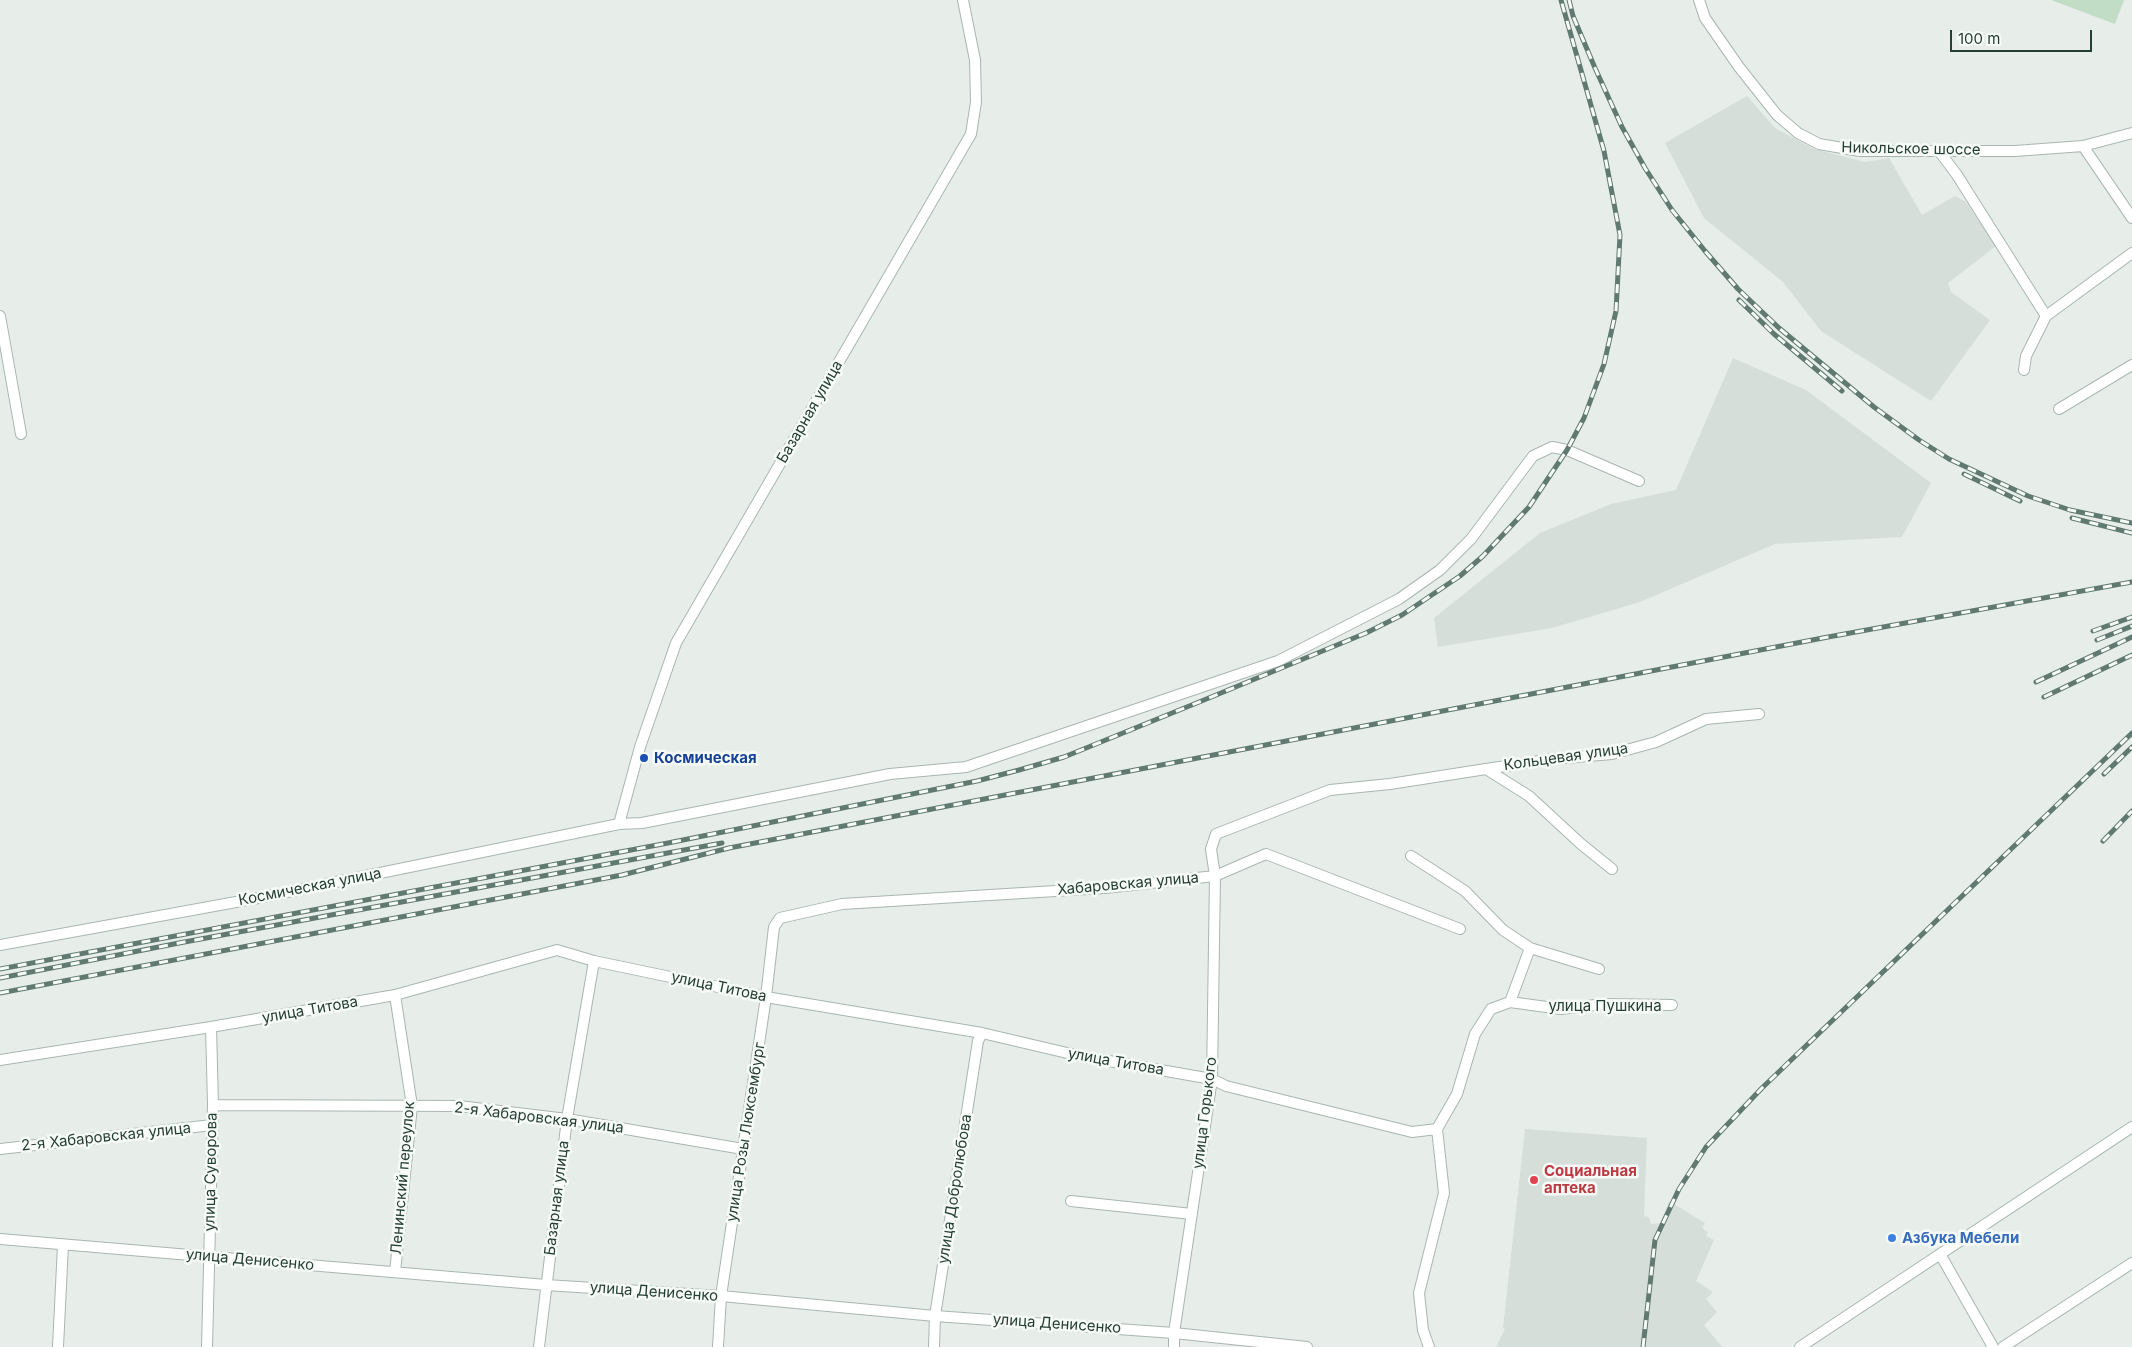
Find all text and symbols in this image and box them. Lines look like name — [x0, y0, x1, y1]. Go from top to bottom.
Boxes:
scale bar — [1952, 20, 2094, 52]
text: 100 m — [1958, 29, 2000, 48]
street label: Никольское шоссе — [1841, 139, 1981, 159]
street label: Базарная улица — [773, 357, 847, 467]
street label: Кольцевая улица — [1503, 739, 1629, 775]
place label: Космическая — [654, 749, 757, 767]
marker: Космическая — [638, 752, 650, 764]
street label: Космическая улица — [237, 864, 383, 910]
street label: Хабаровская улица — [1056, 869, 1200, 899]
street label: улица Титова — [670, 968, 768, 1006]
street label: улица Титова — [261, 993, 359, 1027]
street label: улица Пушкина — [1548, 997, 1662, 1015]
street label: улица Розы Люксембург — [723, 1041, 769, 1223]
street label: улица Титова — [1067, 1045, 1165, 1079]
street label: улица Горького — [1189, 1056, 1221, 1170]
street label: 2-я Хабаровская улица — [453, 1099, 625, 1137]
street label: Ленинский переулок — [387, 1101, 419, 1255]
street label: улица Суворова — [201, 1112, 221, 1232]
street label: улица Добролюбова — [934, 1113, 976, 1265]
street label: 2-я Хабаровская улица — [20, 1119, 192, 1155]
street label: Базарная улица — [541, 1140, 573, 1256]
place label: Социальная аптека — [1544, 1162, 1637, 1197]
marker: Социальная аптека — [1528, 1174, 1540, 1186]
place label: Азбука Мебели — [1902, 1229, 2019, 1247]
marker: Азбука Мебели — [1886, 1232, 1898, 1244]
street label: улица Денисенко — [185, 1245, 315, 1275]
street label: улица Денисенко — [589, 1279, 719, 1305]
street label: улица Денисенко — [992, 1311, 1122, 1337]

